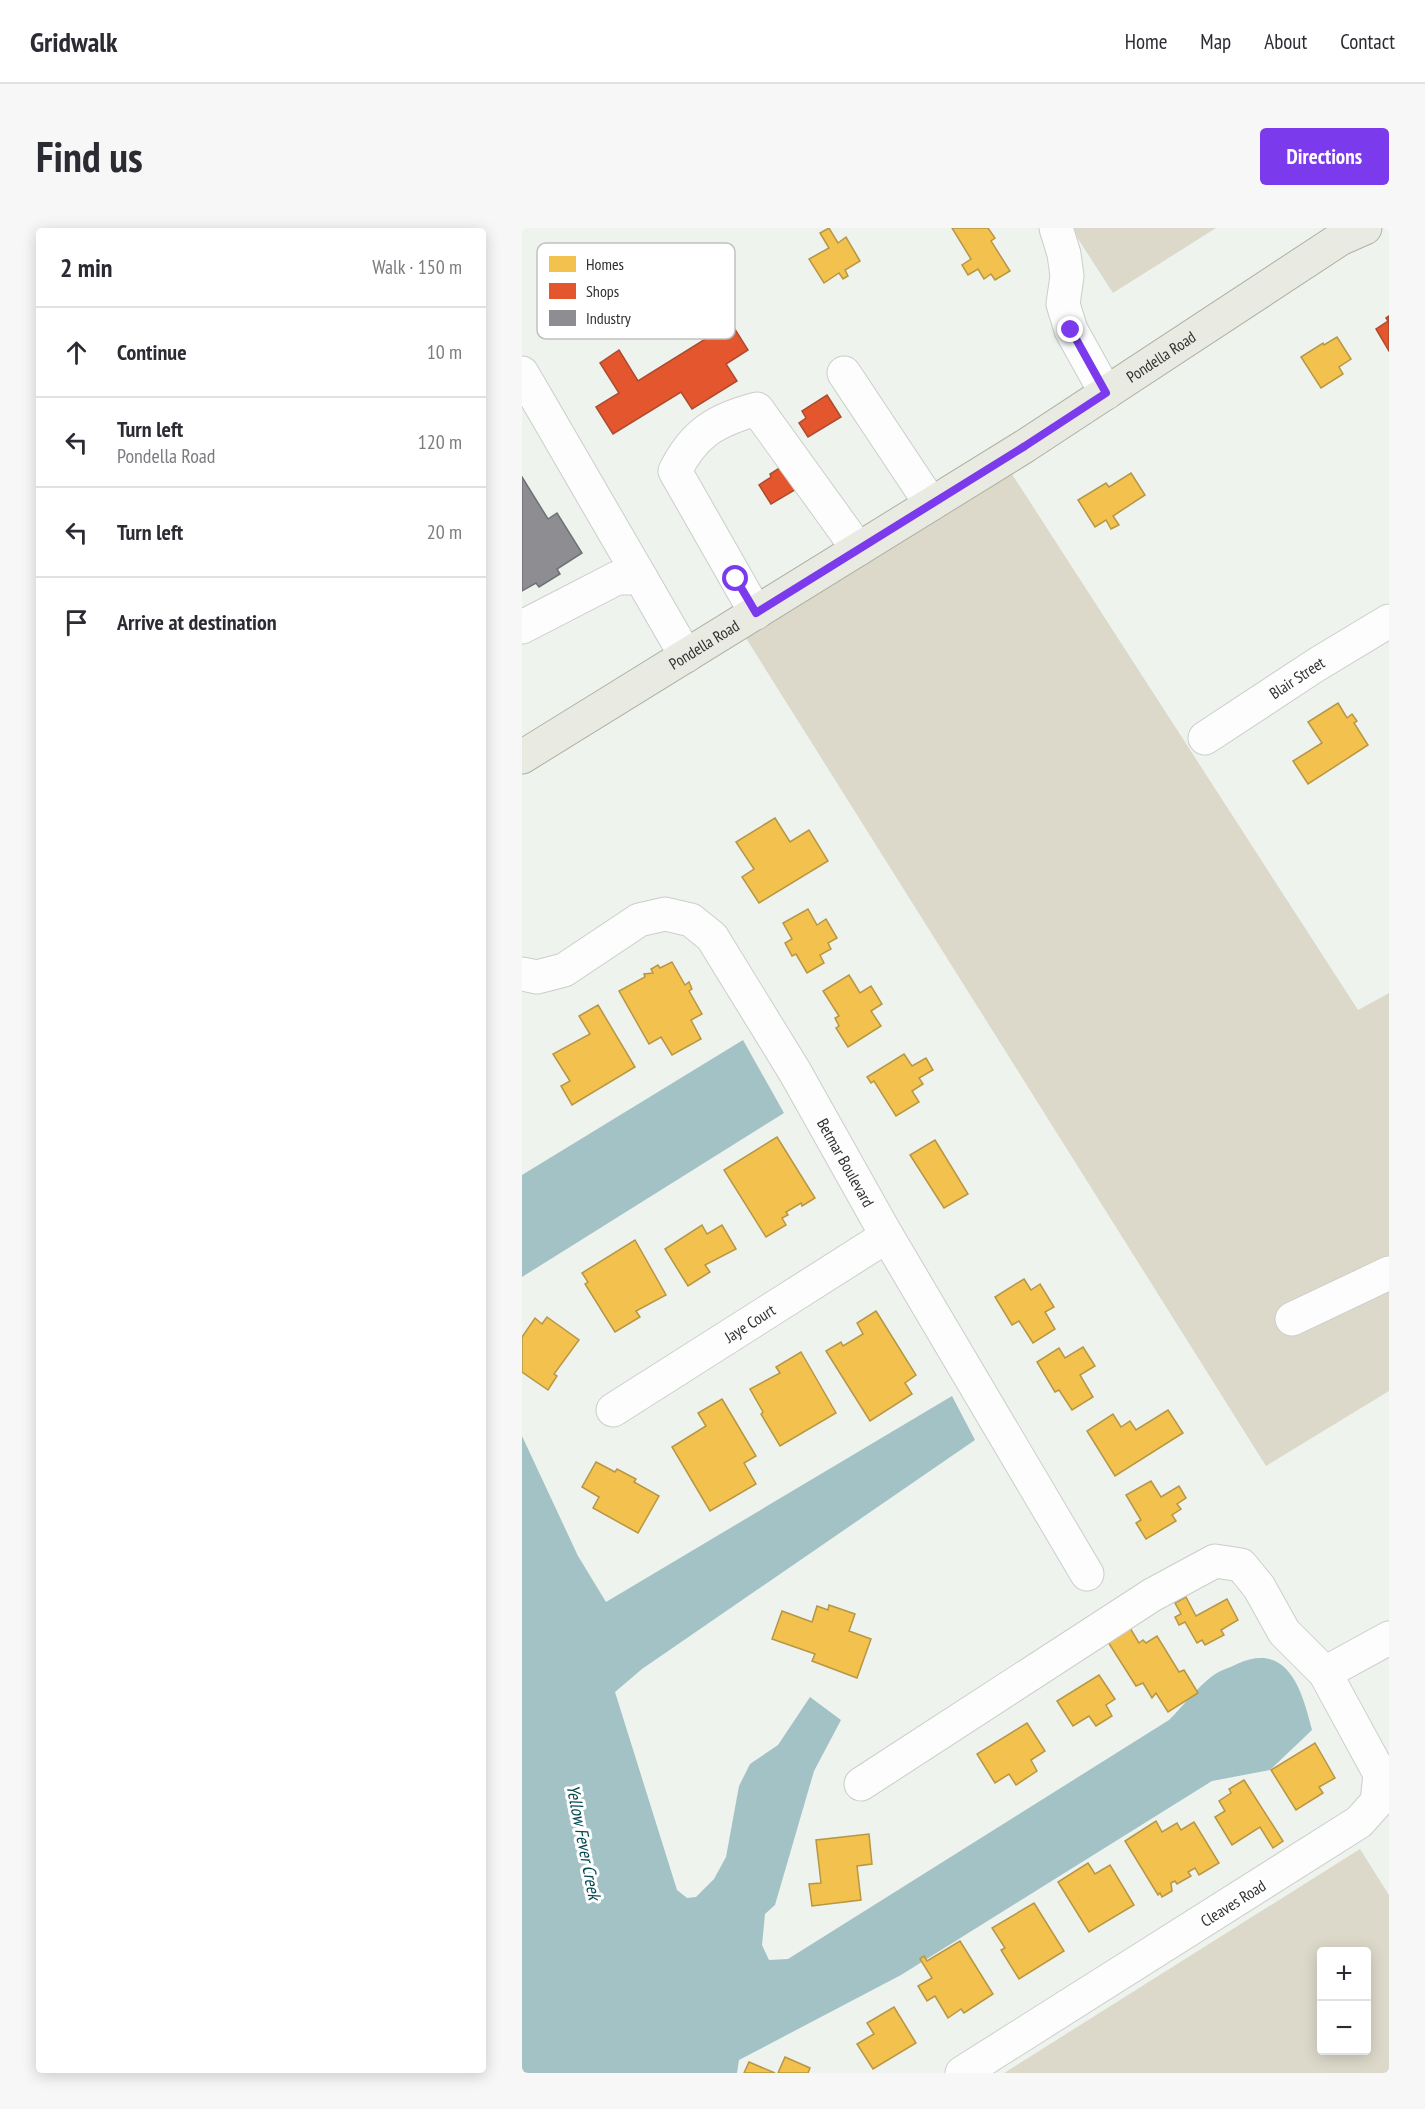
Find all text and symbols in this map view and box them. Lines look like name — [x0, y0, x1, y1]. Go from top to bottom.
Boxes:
text: Gridwalk — [30, 23, 118, 60]
text: Home — [1125, 28, 1167, 55]
text: Map — [1200, 28, 1231, 55]
text: About — [1264, 28, 1307, 55]
text: Contact — [1340, 28, 1395, 55]
button: Directions — [1260, 128, 1389, 185]
text: Find us — [36, 129, 143, 184]
legend — [537, 243, 735, 339]
text: 2 min — [60, 251, 113, 284]
text: Walk · 150 m — [372, 254, 462, 280]
text: Homes — [586, 254, 624, 274]
text: Shops — [586, 281, 619, 301]
text: Industry — [586, 308, 631, 328]
route end — [1057, 316, 1083, 342]
street label: Pondella Road — [1122, 327, 1199, 387]
icon: ahead — [60, 336, 93, 369]
text: Continue — [117, 338, 187, 366]
text: 10 m — [427, 339, 462, 365]
text: Turn left — [117, 415, 183, 443]
icon: left — [60, 426, 93, 459]
text: 120 m — [418, 429, 462, 455]
text: Pondella Road — [117, 443, 215, 469]
icon: left — [60, 516, 93, 549]
text: Turn left — [117, 518, 183, 546]
text: 20 m — [427, 519, 462, 545]
route start — [722, 565, 748, 591]
icon: arrive — [60, 606, 93, 639]
text: Arrive at destination — [117, 608, 277, 636]
street label: Pondella Road — [665, 615, 743, 674]
street label: Blair Street — [1265, 652, 1329, 703]
street label: Betmar Boulevard — [813, 1115, 879, 1211]
street label: Jaye Court — [720, 1299, 779, 1347]
water label: Yellow Fever Creek — [562, 1782, 607, 1903]
street label: Cleaves Road — [1197, 1875, 1269, 1931]
map controls — [1317, 1947, 1371, 2055]
button: + — [1317, 1947, 1371, 2001]
button: − — [1317, 2001, 1371, 2055]

